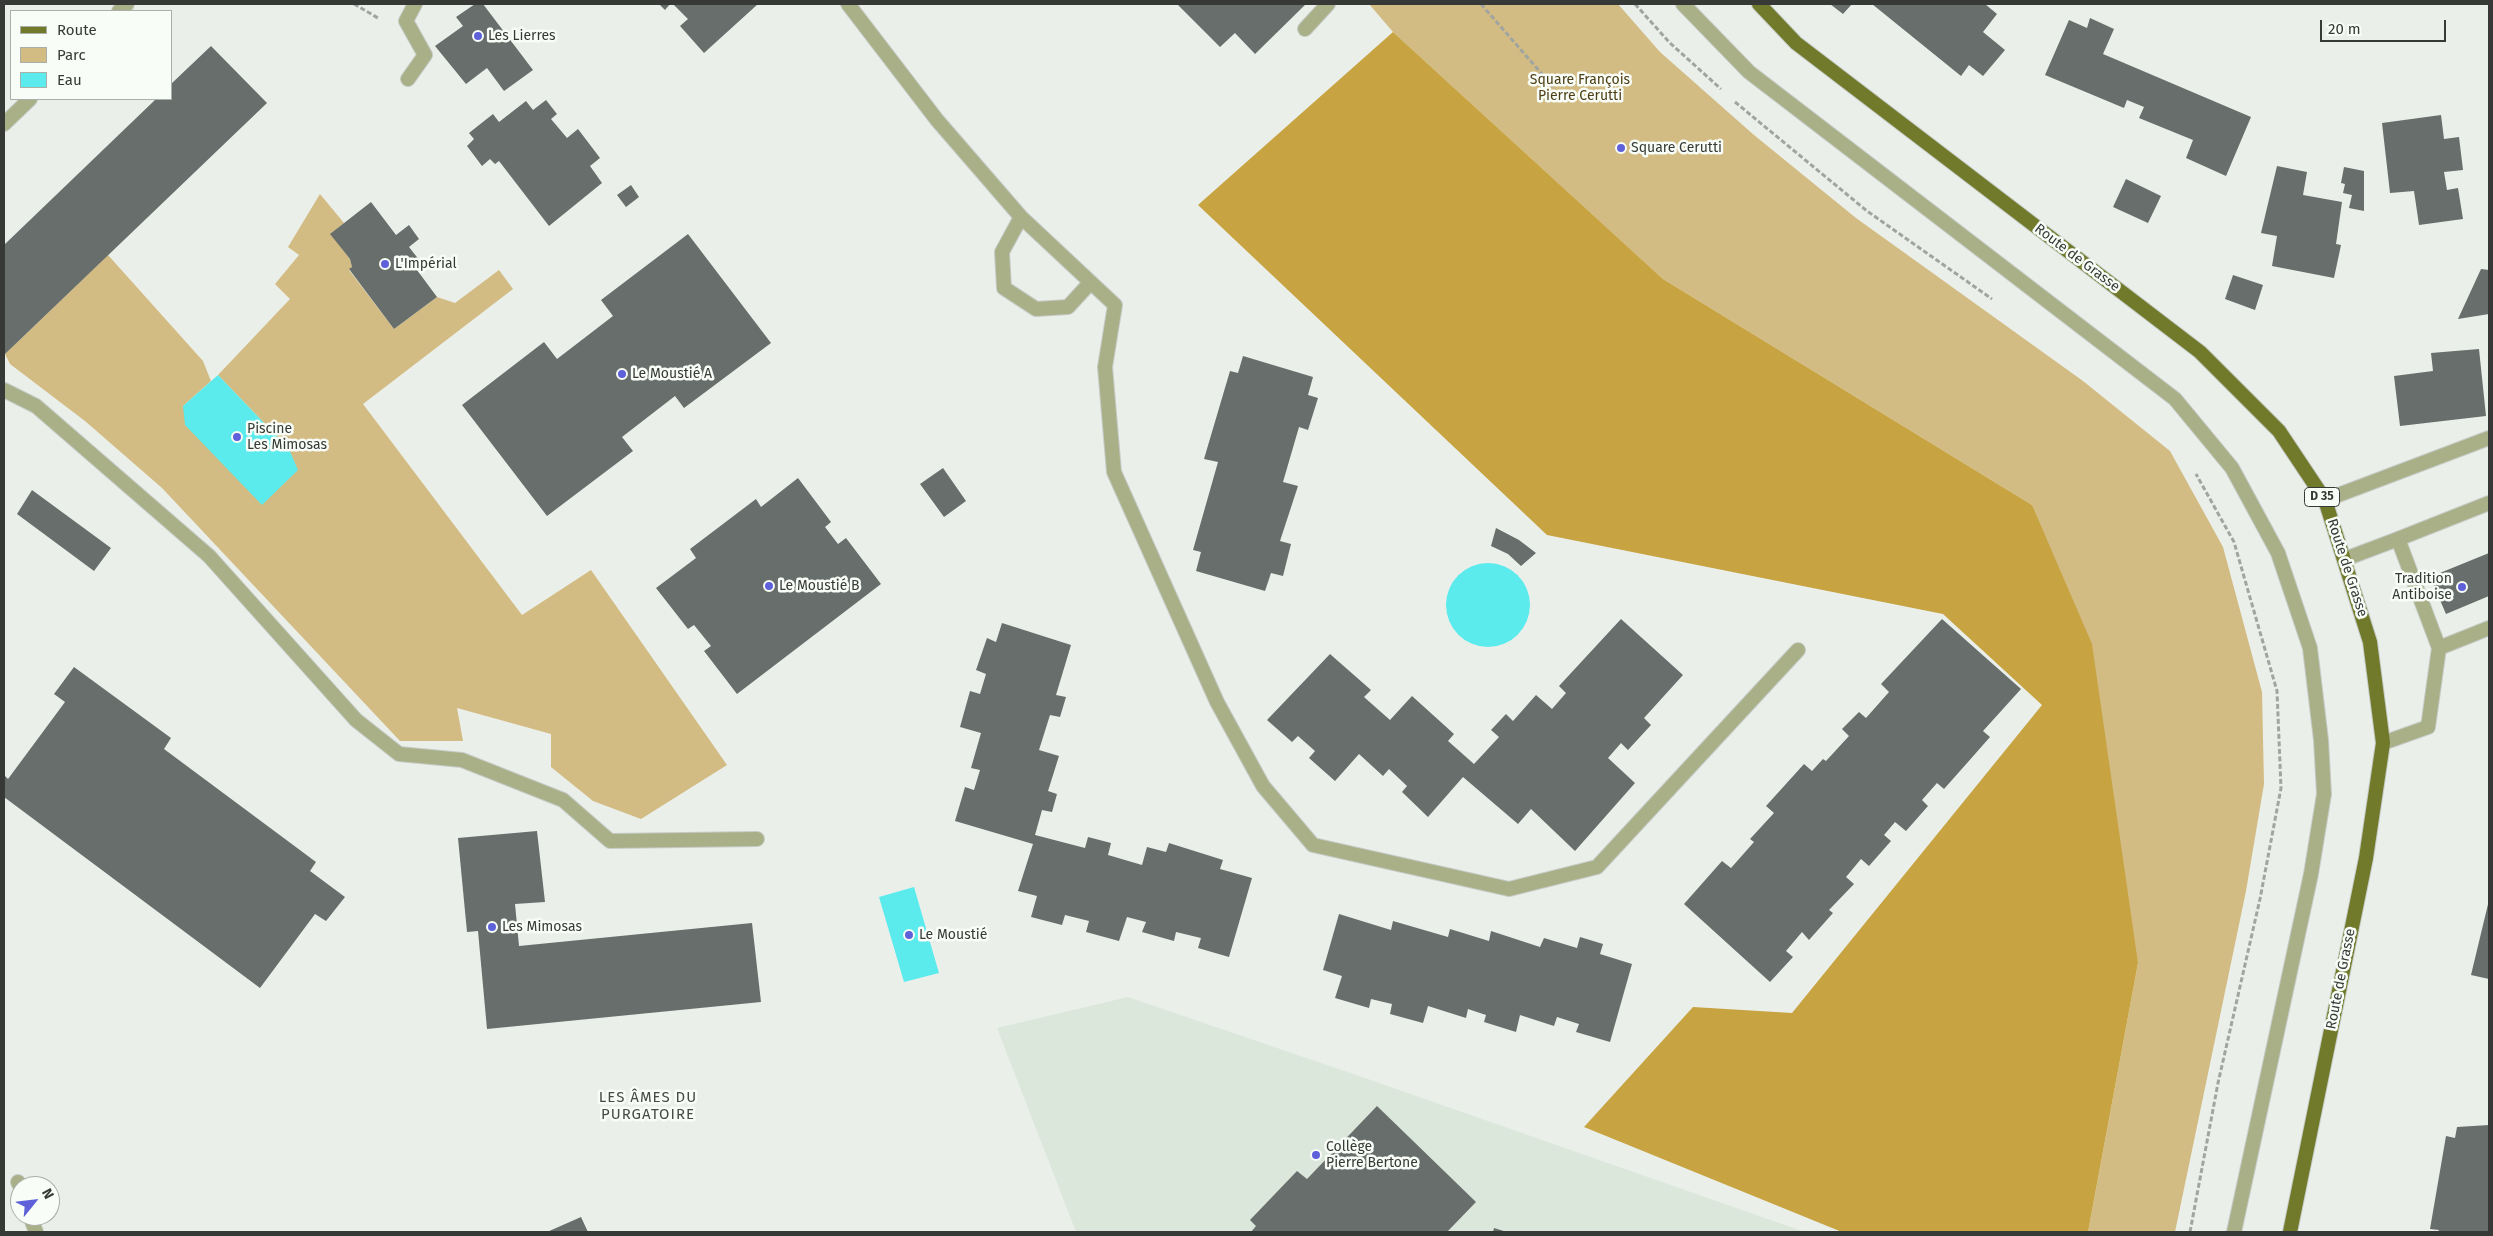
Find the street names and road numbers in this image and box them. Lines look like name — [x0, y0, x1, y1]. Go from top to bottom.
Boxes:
street label: Route de Grasse — [2031, 221, 2123, 295]
road number: D 35 — [2304, 488, 2340, 507]
street label: Route de Grasse — [2323, 517, 2371, 619]
street label: Route de Grasse — [2323, 927, 2359, 1031]

